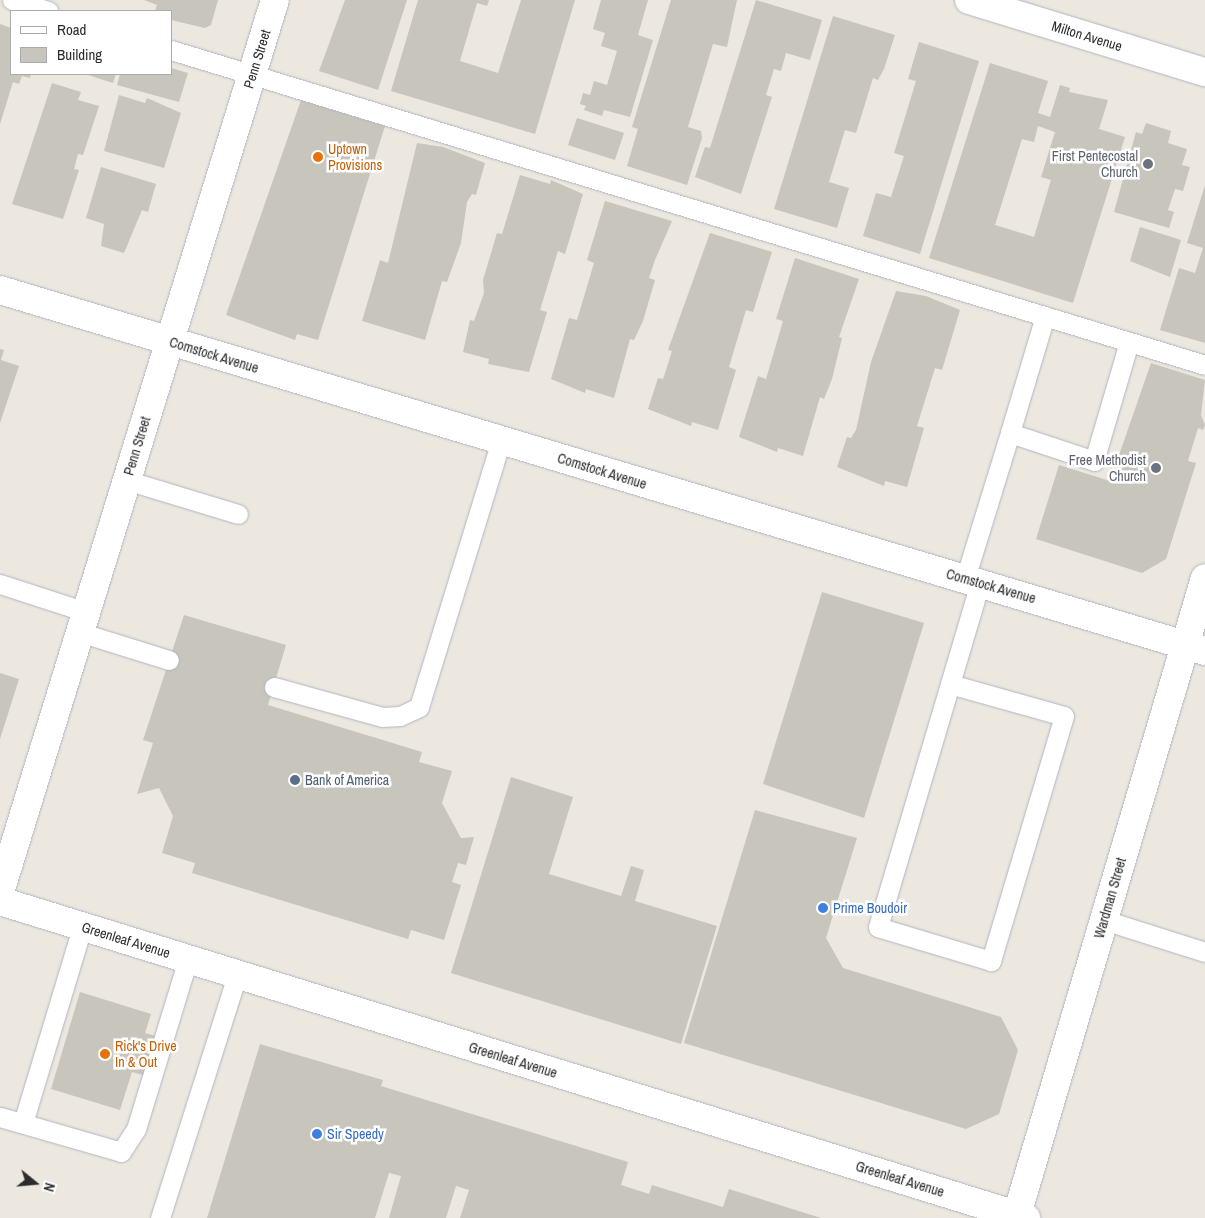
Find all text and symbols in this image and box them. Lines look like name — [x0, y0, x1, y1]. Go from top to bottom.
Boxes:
legend — [10, 10, 172, 75]
street label: Milton Avenue — [1050, 17, 1124, 55]
text: Road — [57, 19, 86, 40]
street label: Penn Street — [240, 28, 274, 90]
text: Building — [57, 44, 102, 65]
place label: Uptown Provisions — [328, 141, 382, 174]
place label: First Pentecostal Church — [1052, 148, 1138, 180]
marker: Uptown Provisions — [312, 151, 324, 163]
marker: First Pentecostal Church — [1142, 158, 1154, 170]
street label: Comstock Avenue — [167, 333, 261, 377]
street label: Penn Street — [120, 415, 154, 477]
street label: Comstock Avenue — [555, 449, 649, 493]
place label: Free Methodist Church — [1069, 452, 1146, 484]
marker: Free Methodist Church — [1150, 462, 1162, 474]
street label: Comstock Avenue — [944, 565, 1038, 607]
place label: Bank of America — [305, 772, 390, 788]
marker: Bank of America — [289, 774, 301, 786]
street label: Wardman Street — [1090, 856, 1130, 940]
place label: Prime Boudoir — [833, 900, 907, 916]
marker: Prime Boudoir — [817, 902, 829, 914]
street label: Greenleaf Avenue — [79, 918, 173, 962]
place label: Rick's Drive In & Out — [115, 1038, 177, 1070]
street label: Greenleaf Avenue — [466, 1038, 560, 1082]
marker: Rick's Drive In & Out — [99, 1048, 111, 1060]
place label: Sir Speedy — [327, 1126, 384, 1142]
marker: Sir Speedy — [311, 1128, 323, 1140]
street label: Greenleaf Avenue — [853, 1157, 947, 1201]
north arrow — [10, 1158, 60, 1208]
text: N — [40, 1181, 59, 1194]

